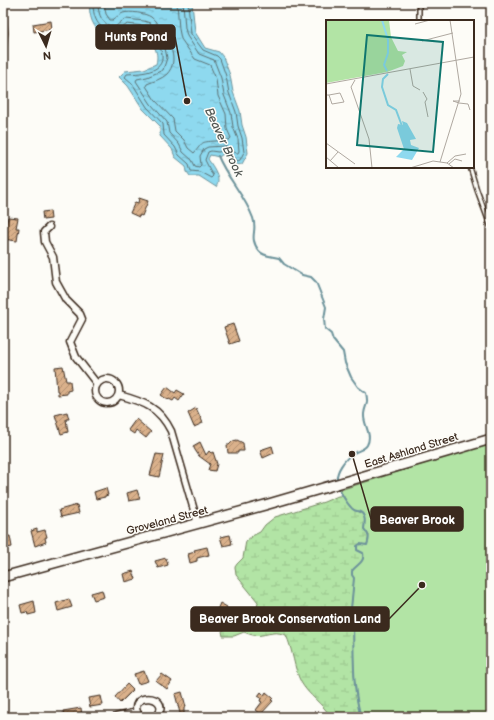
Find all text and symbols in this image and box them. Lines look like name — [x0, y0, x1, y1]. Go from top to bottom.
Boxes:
inset map — [326, 20, 474, 168]
callout: Hunts Pond — [96, 25, 175, 49]
north arrow — [26, 26, 66, 66]
text: Hunts Pond — [105, 30, 167, 45]
text: N — [42, 49, 52, 62]
water label: Beaver Brook — [201, 105, 247, 180]
street label: East Ashland Street — [363, 430, 460, 471]
street label: Groveland Street — [125, 503, 210, 538]
callout: Beaver Brook — [371, 507, 463, 531]
text: Beaver Brook — [379, 513, 455, 528]
callout: Beaver Brook Conservation Land — [191, 607, 389, 631]
text: Beaver Brook Conservation Land — [199, 612, 381, 627]

